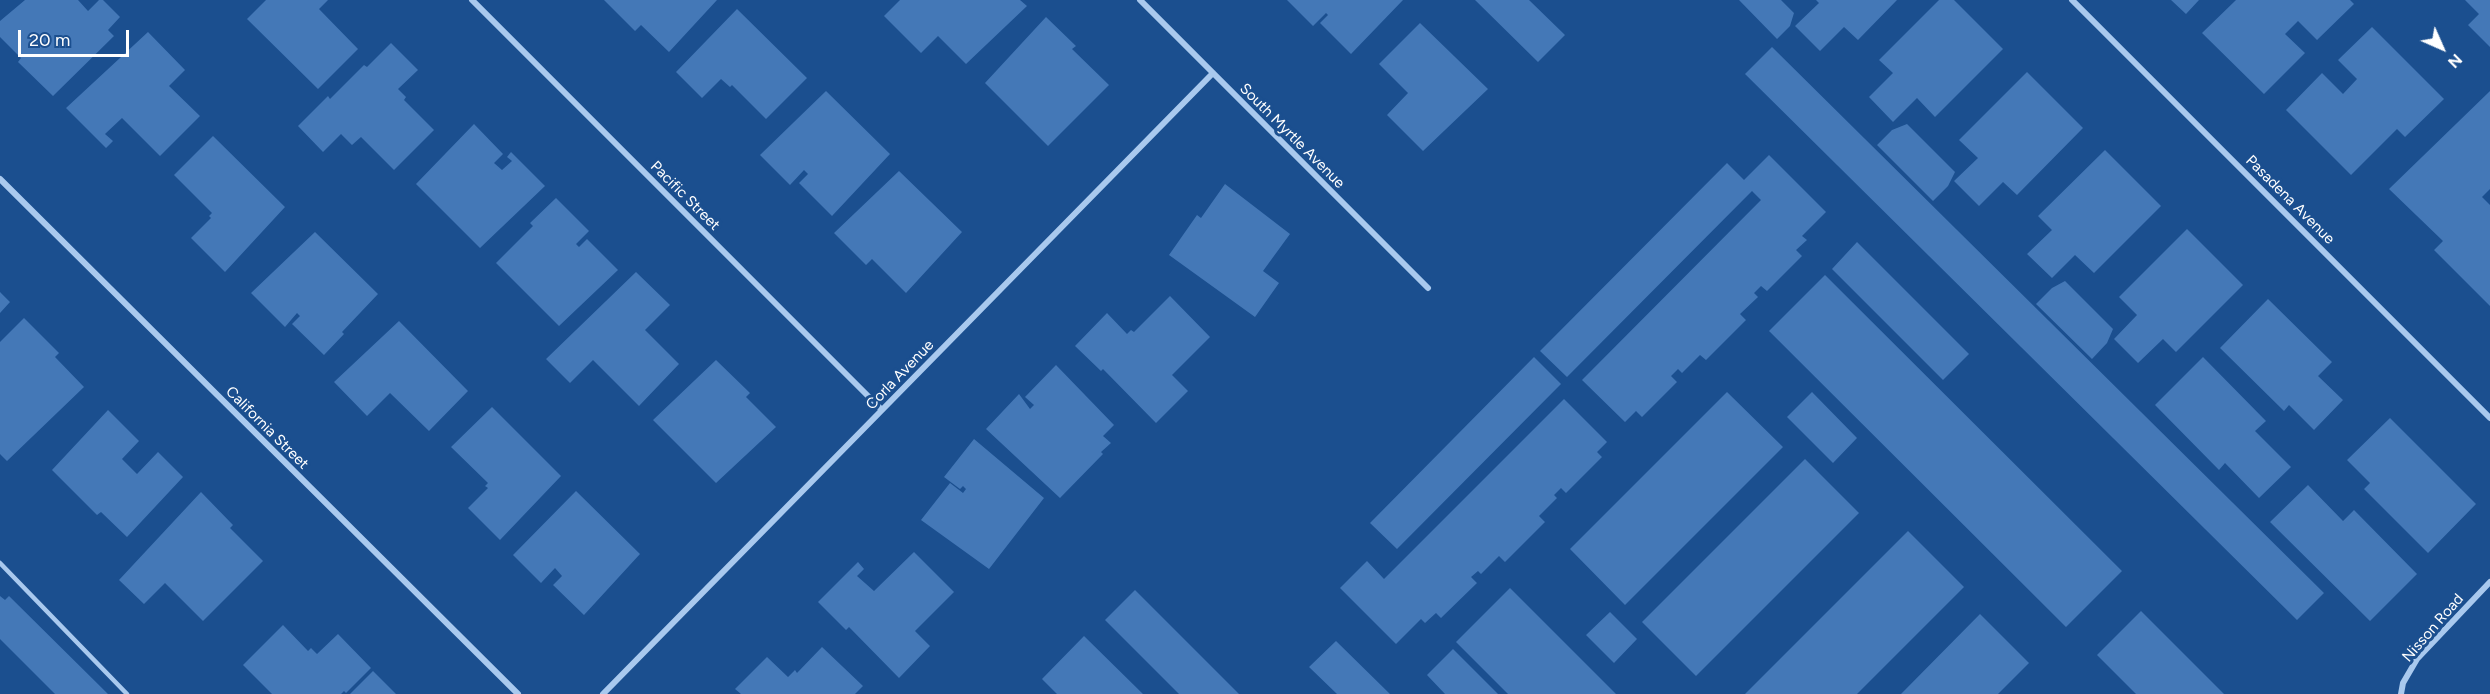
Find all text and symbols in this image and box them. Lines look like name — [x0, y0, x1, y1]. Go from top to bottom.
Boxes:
scale bar — [21, 18, 132, 56]
north arrow — [2412, 18, 2472, 78]
text: 20 m — [29, 29, 70, 51]
text: N — [2444, 50, 2466, 72]
street label: South Myrtle Avenue — [1236, 80, 1348, 192]
street label: Pasadena Avenue — [2242, 152, 2338, 248]
street label: Pacific Street — [647, 158, 723, 234]
street label: Corla Avenue — [862, 336, 938, 414]
street label: California Street — [222, 383, 312, 473]
street label: Nisson Road — [2399, 590, 2467, 666]

